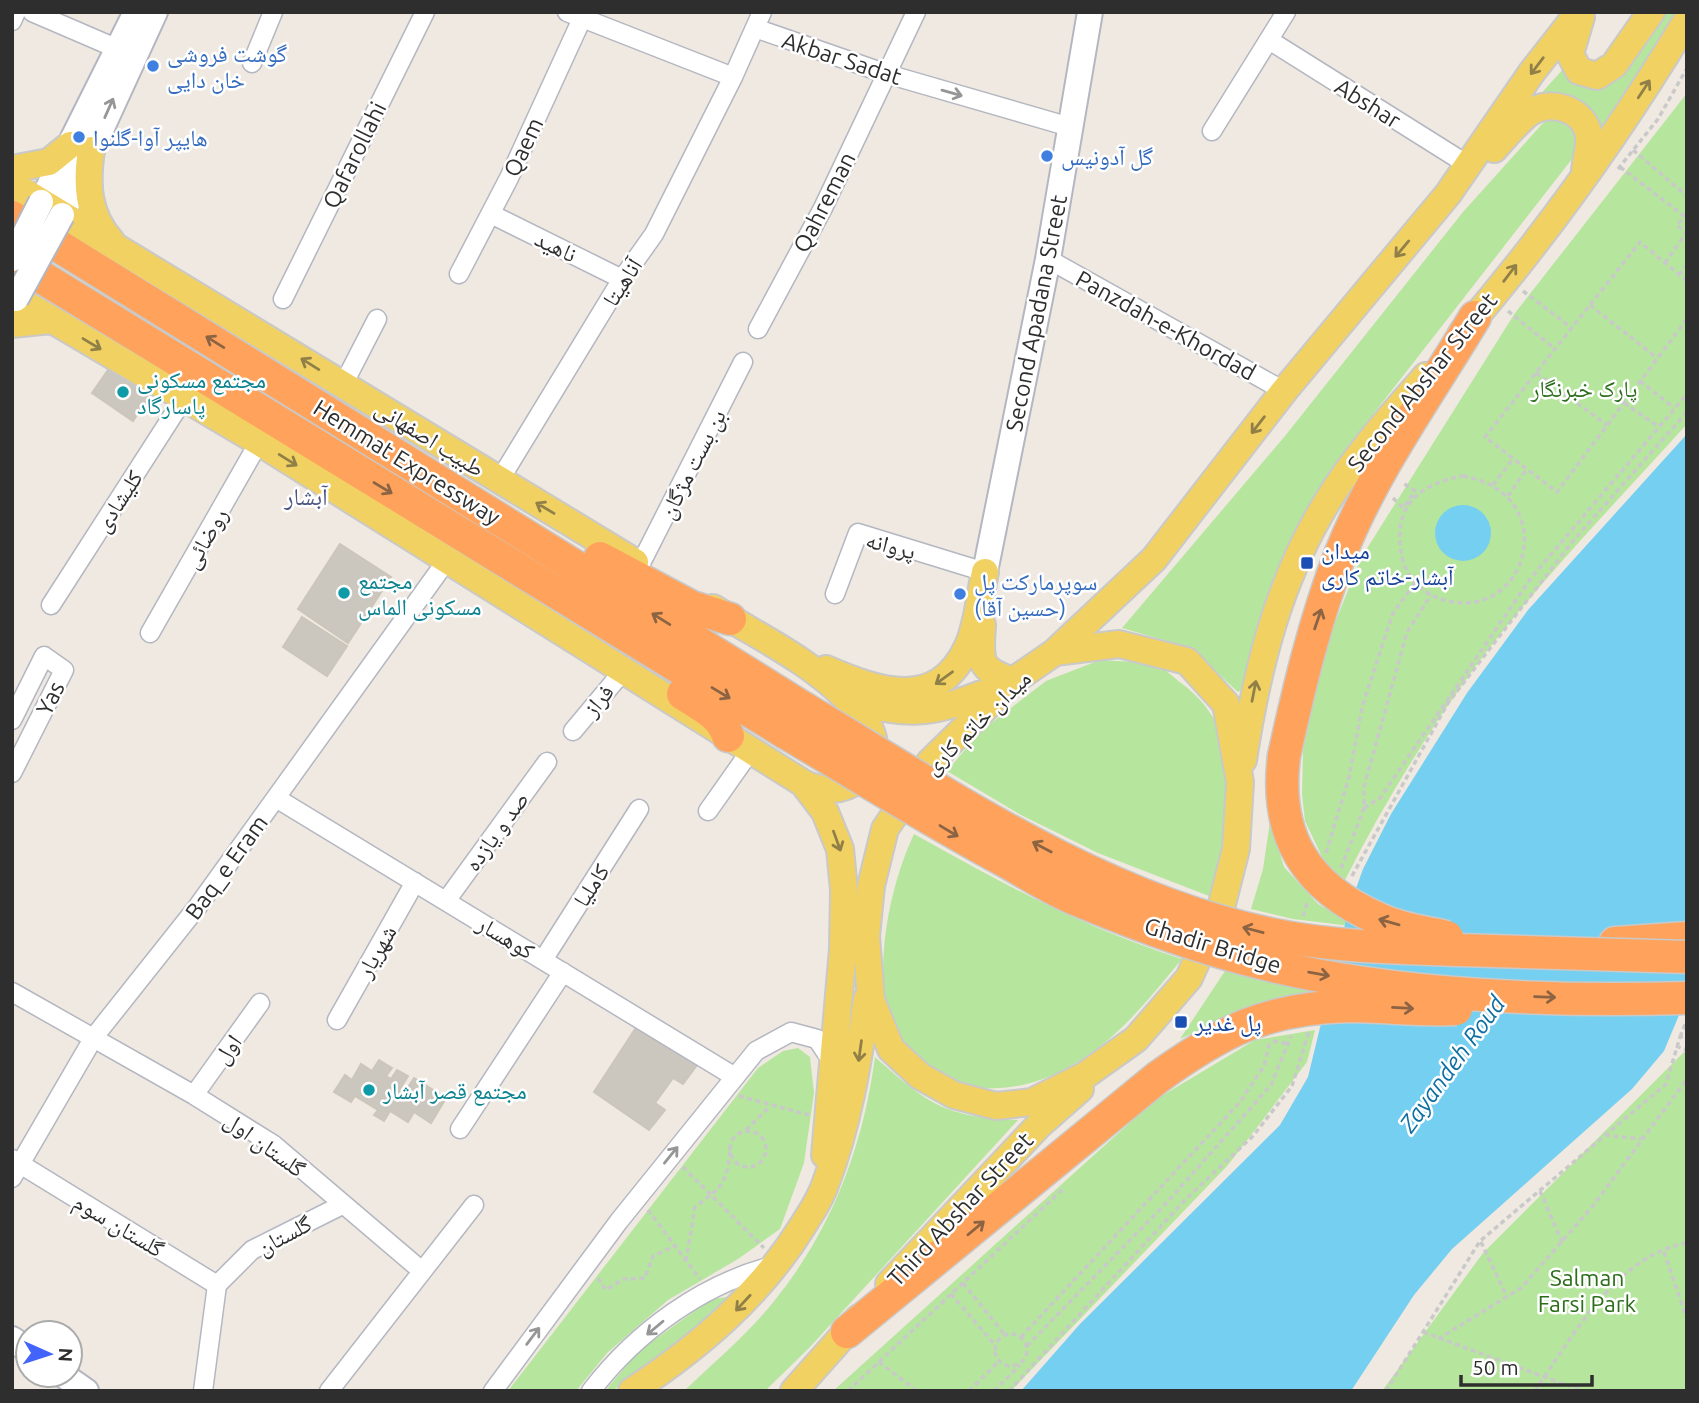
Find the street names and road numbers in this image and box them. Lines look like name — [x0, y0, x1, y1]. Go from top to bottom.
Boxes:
street label: Akbar Sadat — [779, 27, 905, 89]
street label: Abshar — [1331, 73, 1405, 133]
street label: Qafarollahi — [318, 98, 390, 212]
street label: Qaem — [499, 114, 547, 180]
street label: Qahreman — [788, 148, 860, 256]
street label: Second Apadana Street — [1001, 193, 1071, 433]
street label: ناهید — [531, 225, 581, 268]
street label: آناهیتا — [597, 253, 648, 311]
street label: Panzdah-e-Khordad — [1072, 265, 1260, 385]
street label: Second Abshar Street — [1342, 288, 1502, 476]
street label: Hemmat Expressway — [309, 394, 505, 530]
street label: طبیب اصفهانی — [370, 395, 489, 483]
street label: بن بست مژگان — [654, 405, 732, 524]
street label: کلیشادی — [89, 465, 149, 538]
street label: روضائی — [178, 503, 234, 574]
street label: پروانه — [863, 526, 918, 566]
street label: میدان خاتم کاری — [919, 665, 1038, 782]
street label: Yas — [31, 677, 69, 719]
street label: فراز — [577, 679, 619, 722]
street label: صد و یازده — [459, 787, 534, 876]
street label: Baq_e Eram — [180, 810, 273, 924]
street label: کاملیا — [568, 859, 615, 912]
street label: کوهسار — [472, 910, 539, 965]
street label: Ghadir Bridge — [1142, 912, 1284, 978]
street label: شهریار — [351, 921, 402, 983]
street label: اول — [208, 1030, 248, 1070]
street label: گلستان اول — [219, 1106, 310, 1183]
street label: Third Abshar Street — [882, 1127, 1038, 1291]
street label: گلستان سوم — [67, 1188, 169, 1265]
street label: گلستان — [253, 1210, 317, 1261]

